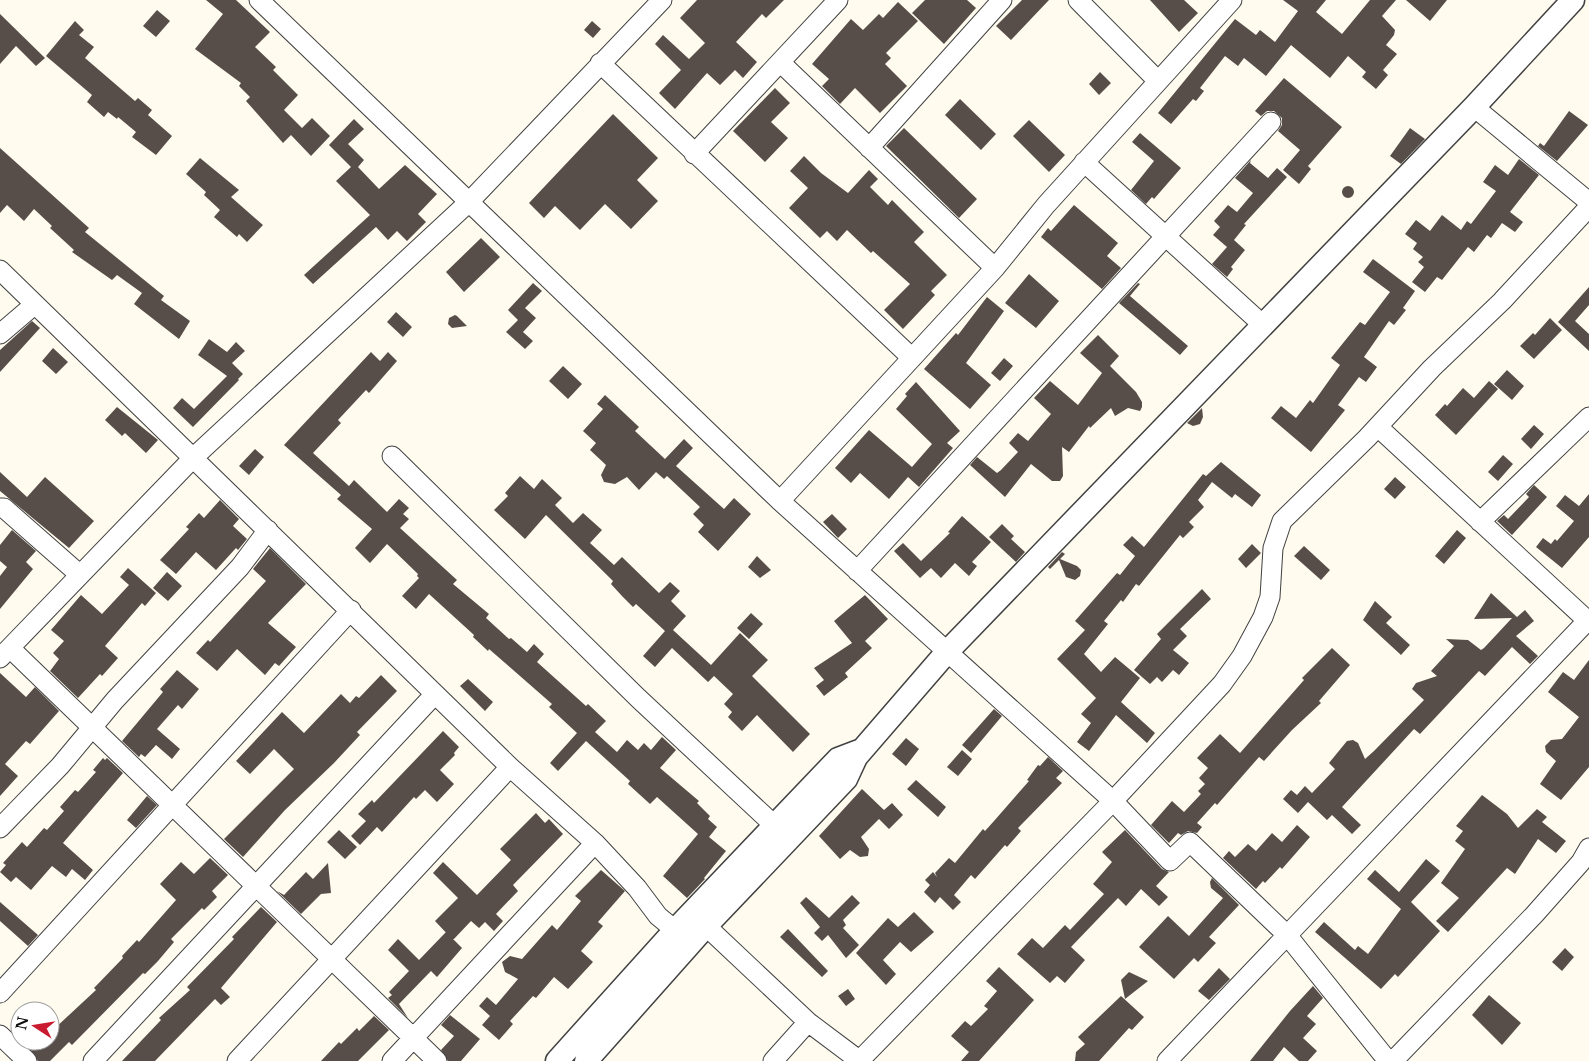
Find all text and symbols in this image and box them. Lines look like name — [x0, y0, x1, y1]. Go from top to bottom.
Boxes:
north arrow — [10, 1001, 60, 1051]
text: N — [12, 1015, 32, 1032]

